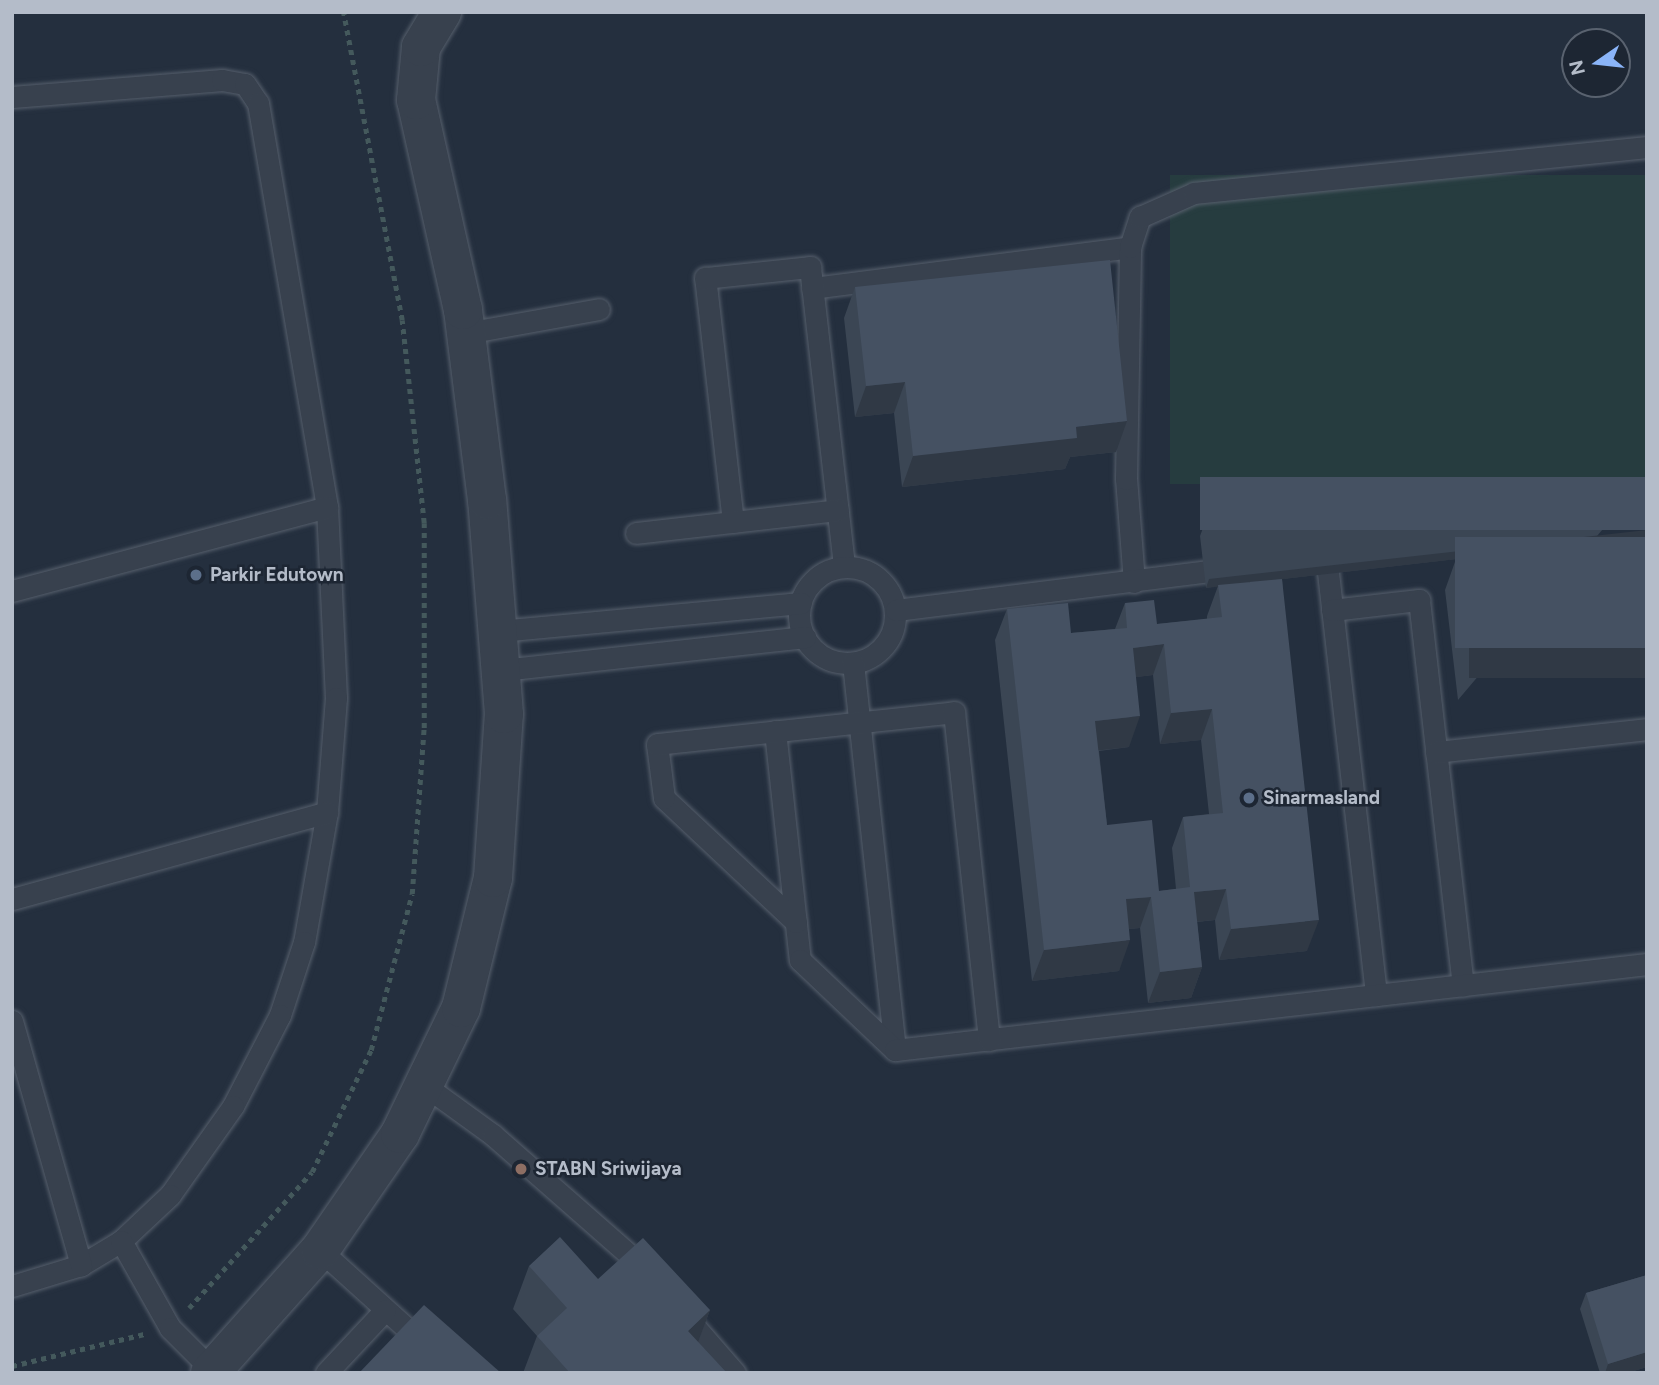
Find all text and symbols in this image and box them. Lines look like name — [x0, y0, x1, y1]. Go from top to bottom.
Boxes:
north arrow — [1561, 28, 1631, 98]
text: N — [1564, 58, 1590, 78]
place label: Parkir Edutown — [210, 564, 344, 586]
marker: Parkir Edutown — [188, 567, 204, 583]
place label: Sinarmasland — [1263, 787, 1380, 809]
marker: Sinarmasland — [1241, 790, 1257, 806]
place label: STABN Sriwijaya — [535, 1158, 682, 1180]
marker: STABN Sriwijaya — [513, 1161, 529, 1177]

